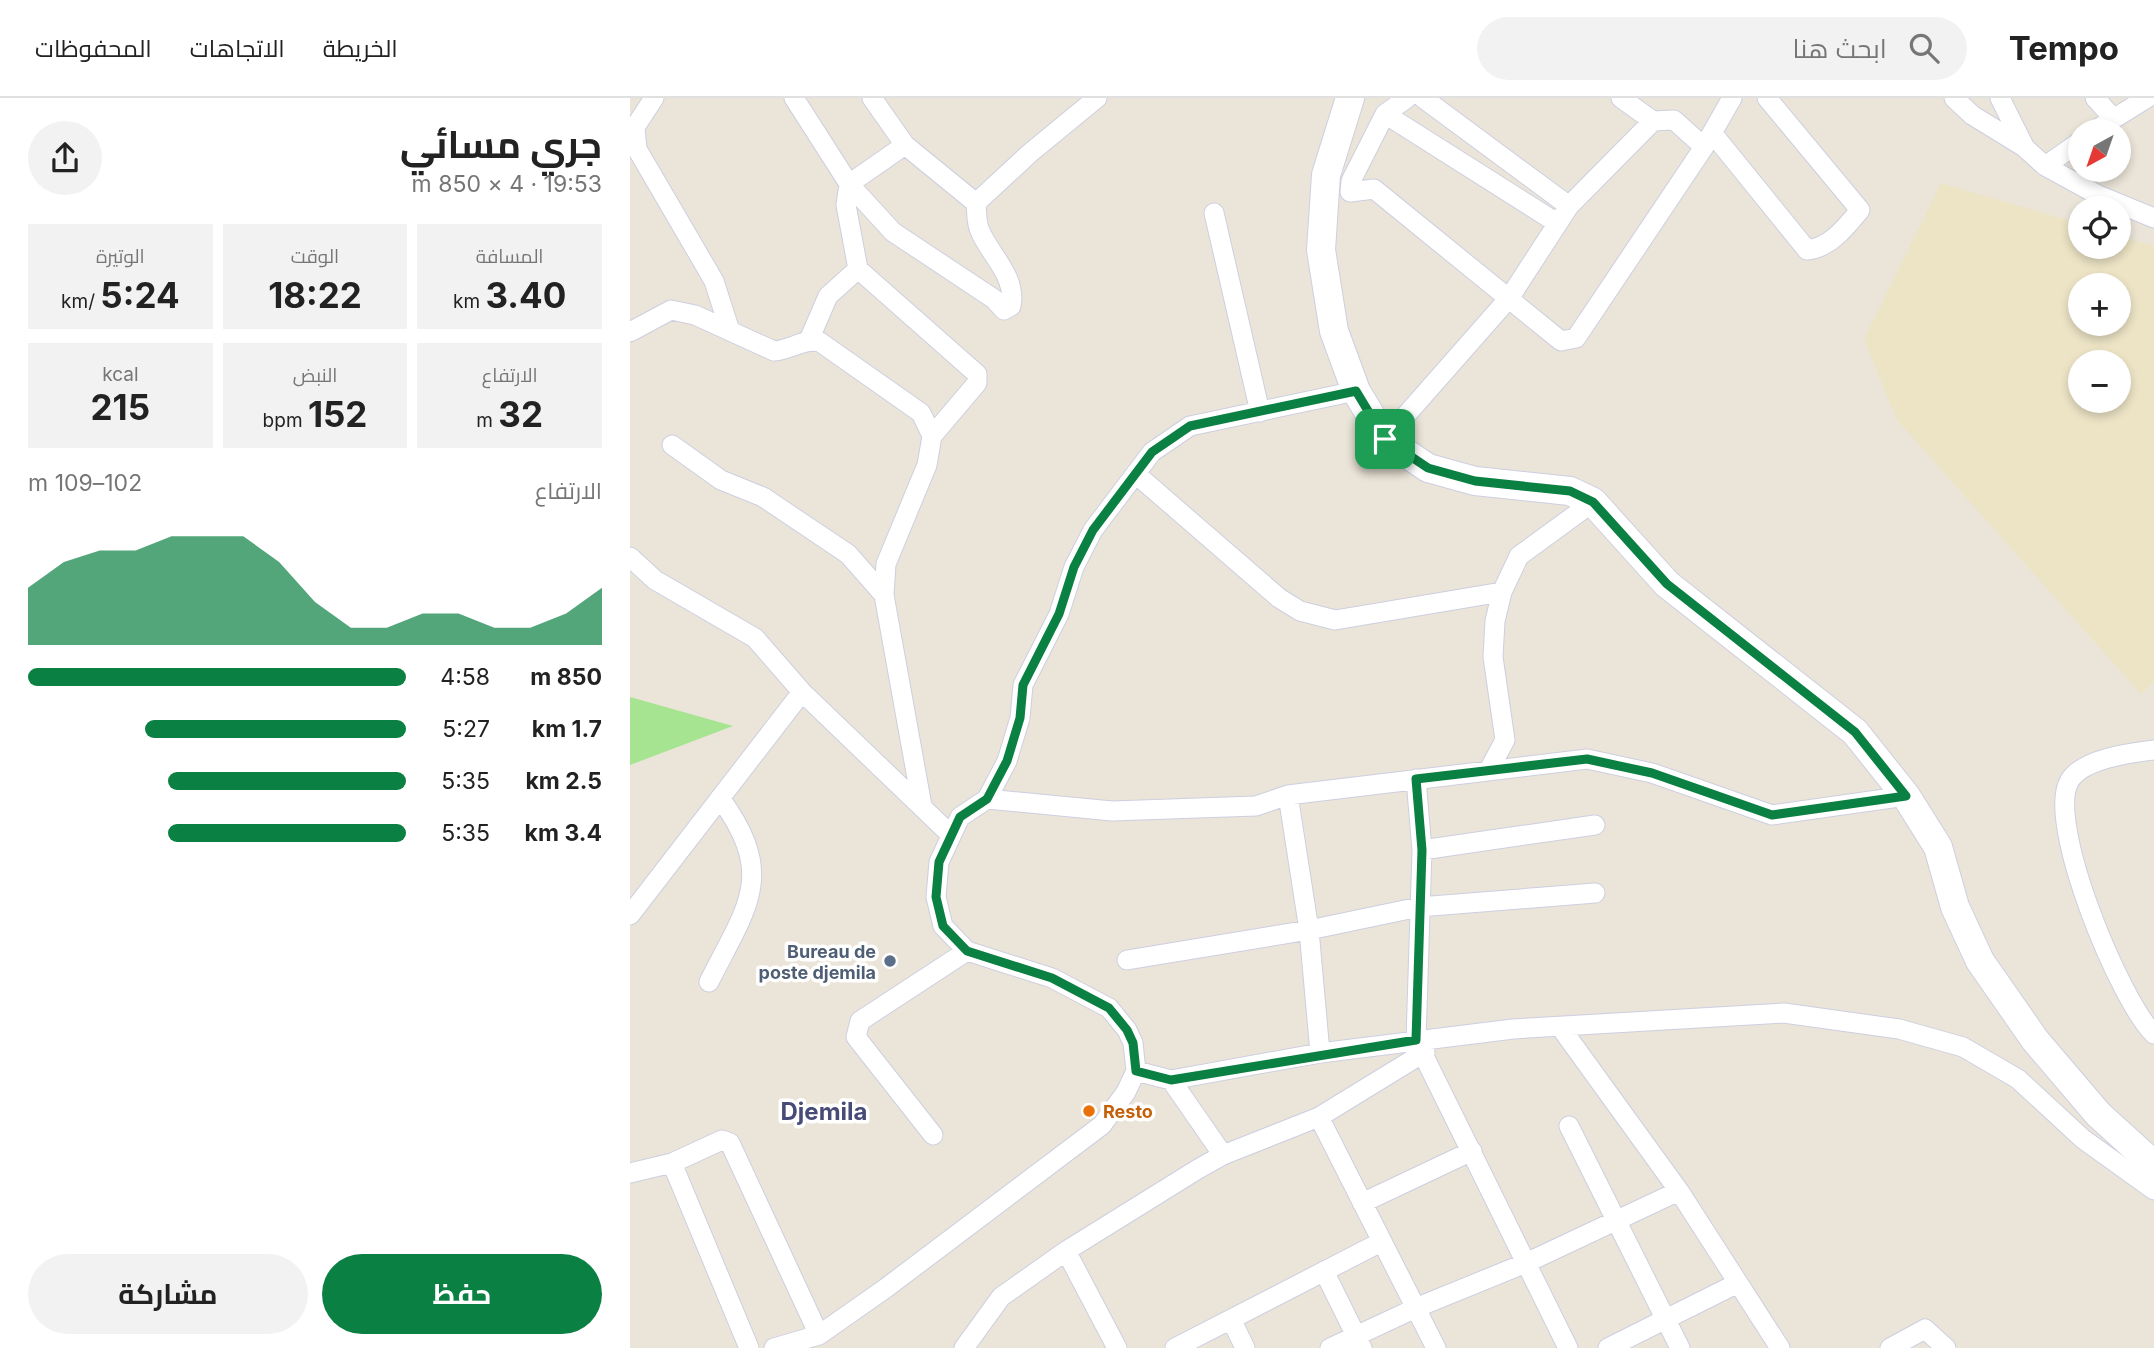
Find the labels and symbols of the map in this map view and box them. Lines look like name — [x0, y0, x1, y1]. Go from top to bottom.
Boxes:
north arrow — [2068, 119, 2132, 182]
pin — [1355, 409, 1415, 469]
place label: Bureau de poste djemila — [759, 941, 876, 983]
marker: Bureau de poste djemila — [882, 953, 898, 969]
district label: Djemila — [781, 1097, 867, 1126]
place label: Resto — [1103, 1101, 1153, 1122]
marker: Resto — [1081, 1103, 1097, 1119]

